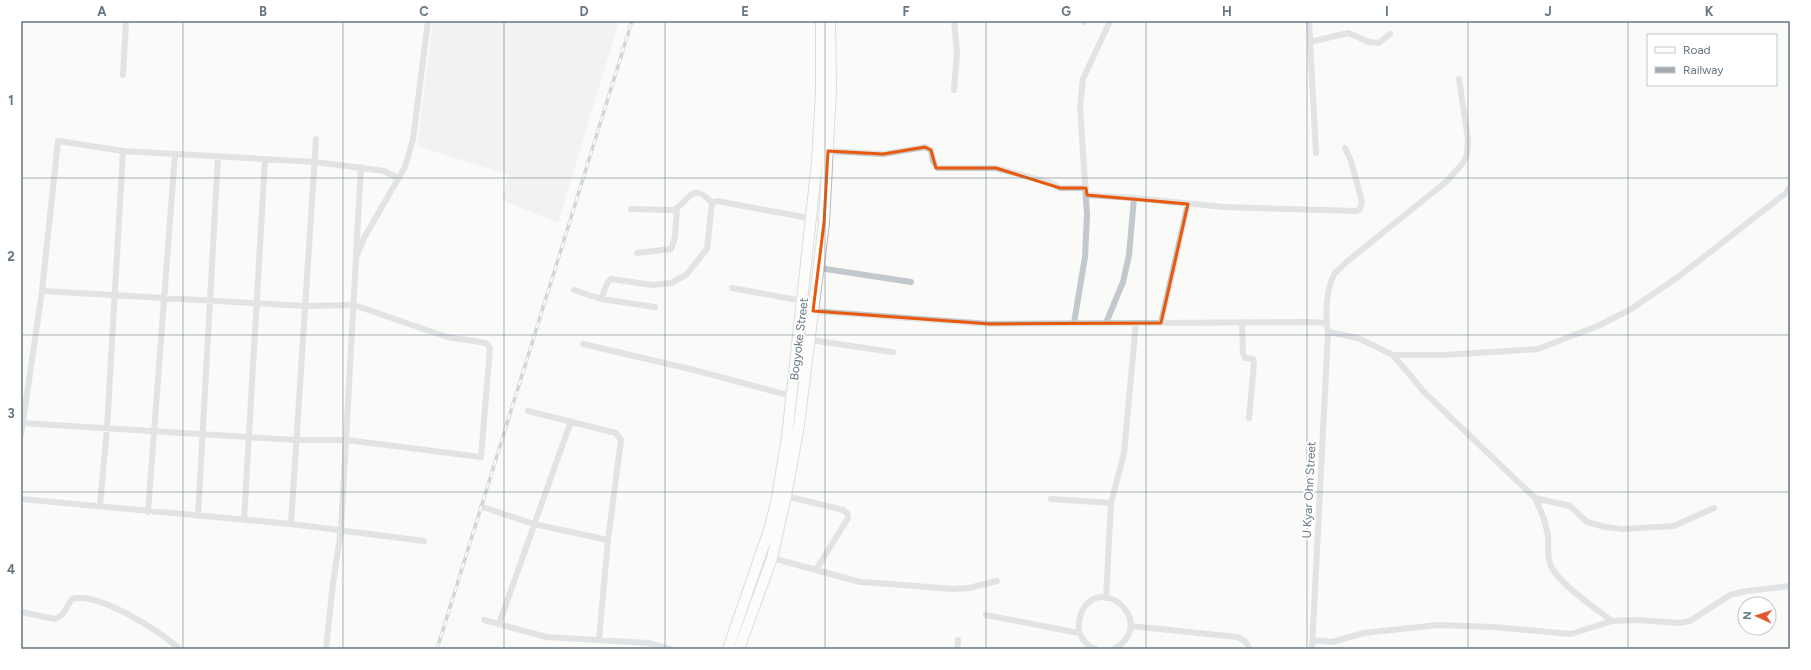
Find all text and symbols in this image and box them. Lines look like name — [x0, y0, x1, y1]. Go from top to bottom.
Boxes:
text: A — [97, 4, 107, 19]
text: B — [259, 4, 267, 19]
text: C — [419, 4, 429, 19]
text: D — [579, 4, 589, 19]
text: E — [741, 4, 749, 19]
text: F — [902, 4, 910, 19]
text: G — [1061, 4, 1071, 19]
text: H — [1222, 4, 1232, 19]
text: I — [1385, 4, 1389, 19]
text: J — [1544, 4, 1552, 19]
text: K — [1705, 4, 1714, 19]
legend — [1647, 34, 1777, 86]
text: Road — [1683, 43, 1711, 57]
text: Railway — [1683, 63, 1724, 77]
text: 1 — [8, 93, 14, 108]
text: 2 — [7, 249, 15, 264]
street label: Bogyoke Street — [787, 296, 811, 381]
text: 3 — [7, 406, 15, 421]
street label: U Kyar Ohn Street — [1299, 441, 1319, 539]
text: 4 — [7, 562, 15, 577]
north arrow — [1737, 596, 1777, 636]
text: N — [1741, 611, 1754, 620]

